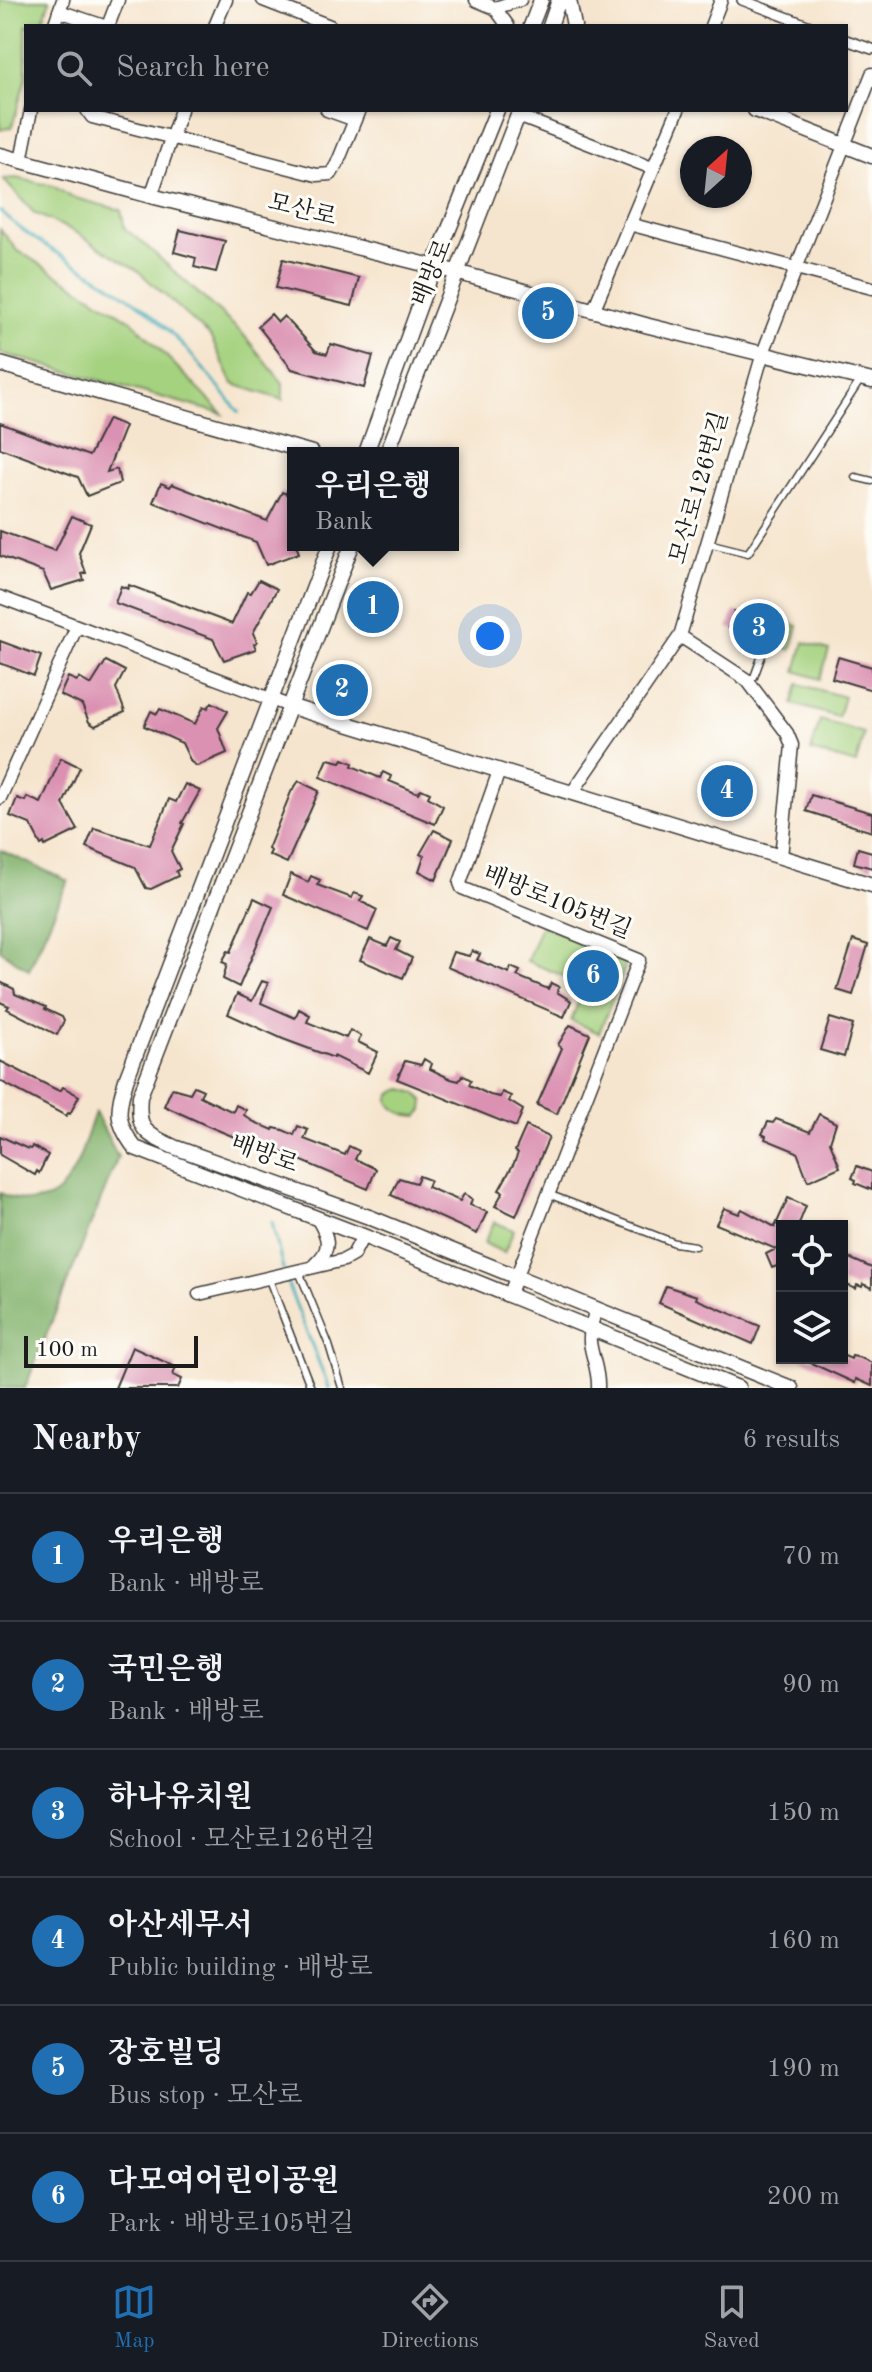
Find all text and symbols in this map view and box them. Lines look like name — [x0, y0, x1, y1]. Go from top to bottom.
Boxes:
search box — [24, 24, 848, 112]
icon: search — [52, 46, 96, 90]
text: Search here — [116, 53, 270, 83]
north arrow — [680, 136, 752, 208]
street label: 모산로 — [265, 189, 339, 231]
street label: 배방로 — [407, 236, 457, 310]
pin: 5 — [522, 283, 574, 343]
street label: 모산로126번길 — [665, 408, 733, 567]
popup — [287, 447, 459, 551]
text: 우리은행 — [315, 472, 431, 502]
text: Bank — [315, 509, 373, 535]
pin: 1 — [347, 577, 399, 637]
pin: 3 — [733, 599, 785, 659]
your location — [470, 616, 510, 656]
pin: 2 — [316, 660, 368, 720]
pin: 4 — [701, 761, 753, 821]
street label: 배방로105번길 — [479, 860, 635, 944]
pin: 6 — [567, 946, 619, 1006]
street label: 배방로 — [227, 1130, 301, 1178]
map controls — [776, 1220, 848, 1364]
button: locate — [776, 1220, 848, 1292]
button: layers — [776, 1292, 848, 1364]
scale bar — [24, 1332, 198, 1368]
text: 100 m — [36, 1339, 98, 1361]
text: Nearby — [32, 1423, 142, 1457]
text: 6 results — [742, 1427, 840, 1453]
text: 우리은행 — [108, 1527, 224, 1557]
text: 1 — [50, 1544, 66, 1570]
text: 70 m — [782, 1544, 840, 1570]
text: Bank · 배방로 — [108, 1571, 264, 1597]
text: 국민은행 — [108, 1655, 224, 1685]
text: 2 — [50, 1672, 66, 1698]
text: 90 m — [782, 1672, 840, 1698]
text: Bank · 배방로 — [108, 1699, 264, 1725]
text: 하나유치원 — [108, 1783, 253, 1813]
text: 3 — [50, 1800, 66, 1826]
text: 150 m — [767, 1800, 840, 1826]
text: School · 모산로126번길 — [108, 1827, 375, 1853]
text: 아산세무서 — [108, 1911, 253, 1941]
text: 4 — [50, 1928, 66, 1954]
text: 160 m — [767, 1928, 840, 1954]
text: Public building · 배방로 — [108, 1955, 373, 1981]
text: 장호빌딩 — [108, 2039, 224, 2069]
text: 5 — [50, 2056, 66, 2082]
text: 190 m — [767, 2056, 840, 2082]
text: Bus stop · 모산로 — [108, 2083, 302, 2109]
text: 다모여어린이공원 — [108, 2167, 340, 2197]
text: 6 — [50, 2184, 66, 2210]
text: 200 m — [767, 2184, 840, 2210]
text: Park · 배방로105번길 — [108, 2211, 354, 2237]
tab: Map — [112, 2280, 156, 2355]
tab: Directions — [381, 2280, 479, 2355]
tab: Saved — [704, 2280, 760, 2355]

